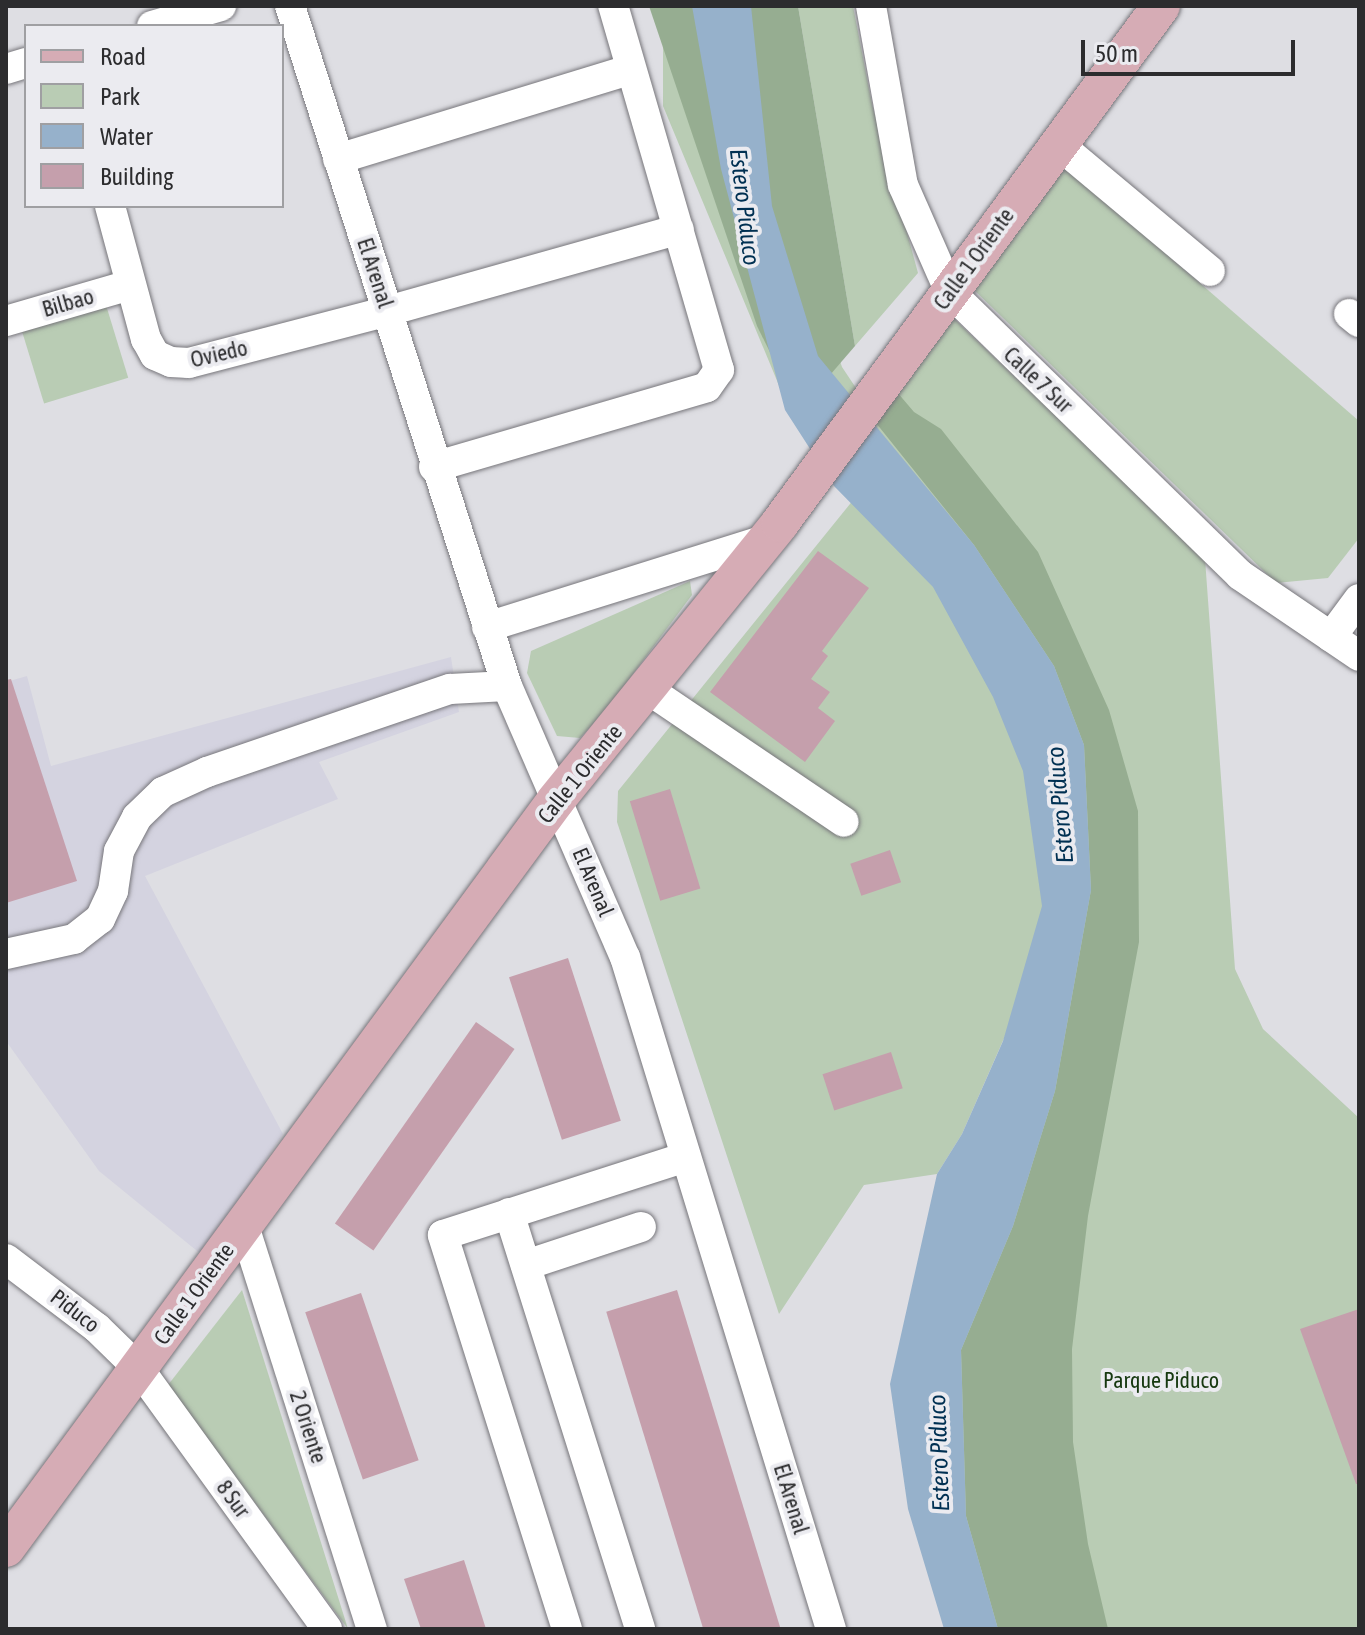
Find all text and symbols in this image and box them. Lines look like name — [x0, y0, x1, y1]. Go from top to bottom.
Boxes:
legend — [24, 24, 284, 208]
scale bar — [1085, 24, 1299, 74]
text: 50 m — [1095, 40, 1138, 67]
text: Road — [100, 43, 146, 70]
text: Park — [100, 83, 140, 110]
text: Water — [100, 123, 153, 150]
water label: Estero Piduco — [724, 147, 766, 267]
text: Building — [100, 163, 173, 190]
street label: Calle 1 Oriente — [928, 203, 1020, 315]
street label: El Arenal — [351, 235, 399, 311]
street label: Bilbao — [39, 283, 97, 323]
street label: Oviedo — [188, 335, 250, 373]
street label: Calle 7 Sur — [998, 342, 1078, 418]
street label: Calle 1 Oriente — [532, 719, 628, 829]
water label: Estero Piduco — [1041, 745, 1079, 865]
street label: El Arenal — [567, 844, 619, 920]
street label: Calle 1 Oriente — [148, 1238, 240, 1350]
street label: Piduco — [45, 1284, 105, 1338]
park label: Parque Piduco — [1103, 1368, 1219, 1394]
street label: 2 Oriente — [284, 1387, 332, 1467]
water label: Estero Piduco — [923, 1394, 955, 1512]
street label: El Arenal — [768, 1461, 814, 1537]
street label: 8 Sur — [211, 1475, 255, 1523]

